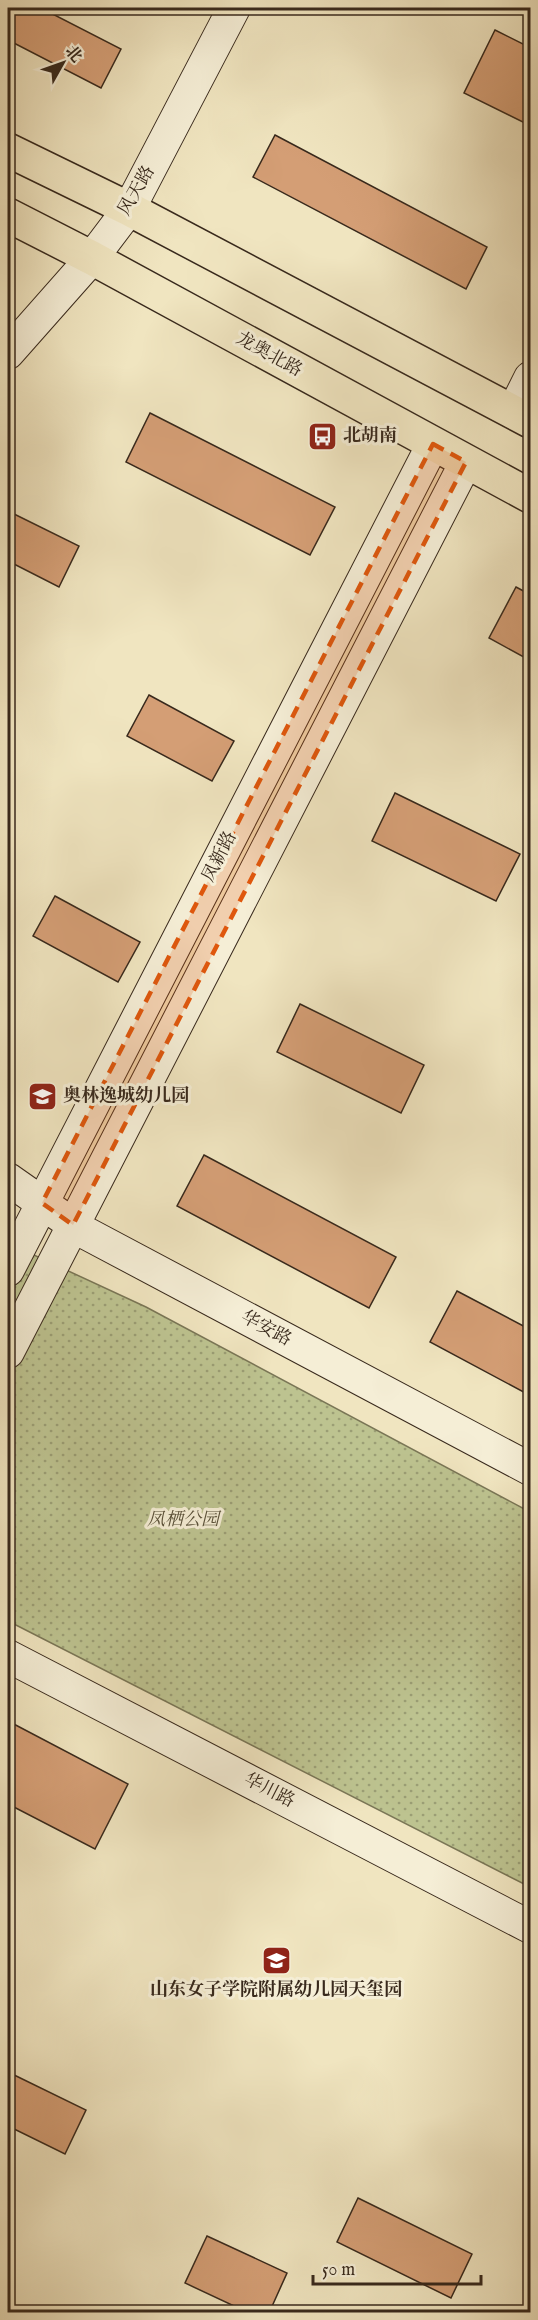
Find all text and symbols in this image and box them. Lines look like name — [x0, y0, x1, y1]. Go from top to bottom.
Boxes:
north arrow — [33, 33, 93, 93]
text: 北 — [60, 42, 86, 67]
street label: 风天路 — [114, 162, 160, 220]
street label: 龙奥北路 — [232, 327, 306, 383]
bus stop icon: 北胡南 — [306, 420, 338, 452]
place label: 北胡南 — [343, 425, 397, 448]
street label: 凤新路 — [197, 828, 243, 886]
school or university icon: 奥林逸城幼儿园 — [26, 1080, 58, 1112]
place label: 奥林逸城幼儿园 — [63, 1085, 189, 1108]
street label: 华安路 — [237, 1306, 295, 1352]
park label: 凤栖公园 — [147, 1509, 222, 1532]
street label: 华川路 — [240, 1768, 298, 1814]
school or university icon: 山东女子学院附属幼儿园天玺园 — [260, 1945, 292, 1977]
place label: 山东女子学院附属幼儿园天玺园 — [150, 1979, 402, 2002]
scale bar — [313, 2248, 481, 2286]
text: 50 m — [322, 2259, 355, 2282]

